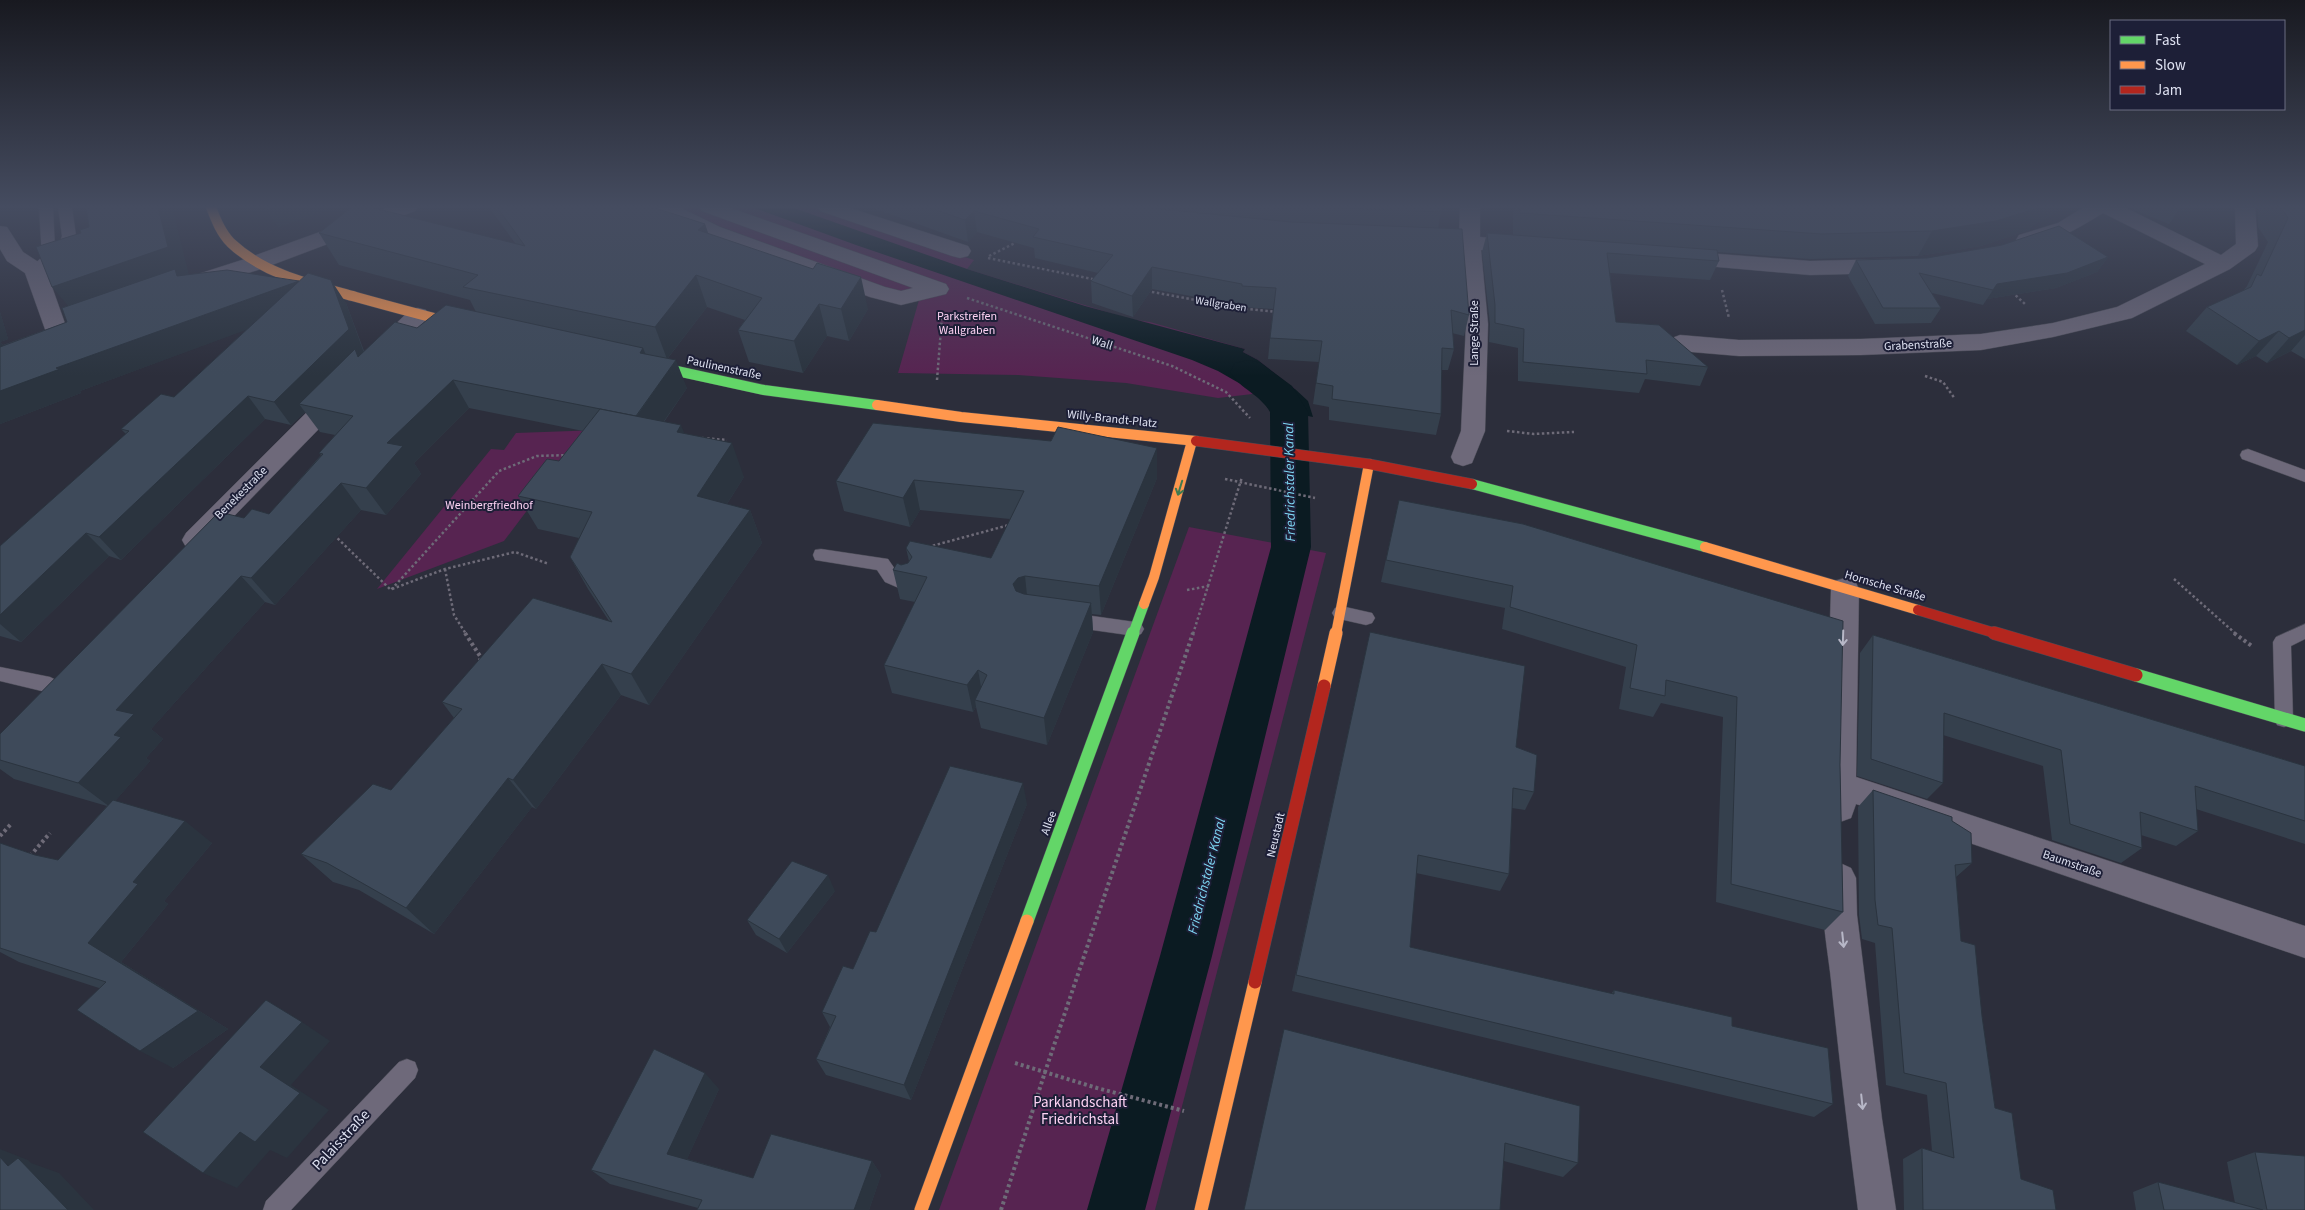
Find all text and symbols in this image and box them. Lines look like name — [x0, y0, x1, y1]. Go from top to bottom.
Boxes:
legend — [2110, 20, 2285, 110]
text: Fast — [2155, 30, 2181, 51]
text: Slow — [2155, 55, 2186, 76]
text: Jam — [2155, 80, 2182, 101]
street label: Wallgraben — [1194, 293, 1248, 315]
street label: Lange Straße — [1466, 300, 1483, 366]
park label: Parkstreifen Wallgraben — [937, 308, 997, 339]
street label: Wall — [1089, 332, 1115, 354]
street label: Grabenstraße — [1884, 335, 1953, 355]
street label: Paulinenstraße — [685, 352, 763, 384]
street label: Willy-Brandt-Platz — [1066, 406, 1158, 432]
water label: Friedrichstaler Kanal — [1279, 422, 1301, 542]
street label: Benekestraße — [211, 463, 271, 523]
one-way arrow — [1175, 480, 1185, 496]
park label: Weinbergfriedhof — [445, 497, 533, 514]
street label: Hornsche Straße — [1843, 566, 1927, 606]
one-way arrow — [1838, 630, 1848, 646]
street label: Allee — [1037, 809, 1061, 837]
street label: Neustadt — [1263, 811, 1289, 859]
water label: Friedrichstaler Kanal — [1183, 815, 1231, 936]
street label: Baumstraße — [2040, 846, 2104, 882]
one-way arrow — [1838, 932, 1848, 948]
park label: Parklandschaft Friedrichstal — [1033, 1092, 1127, 1130]
one-way arrow — [1857, 1093, 1867, 1109]
street label: Palaisstraße — [307, 1105, 375, 1175]

